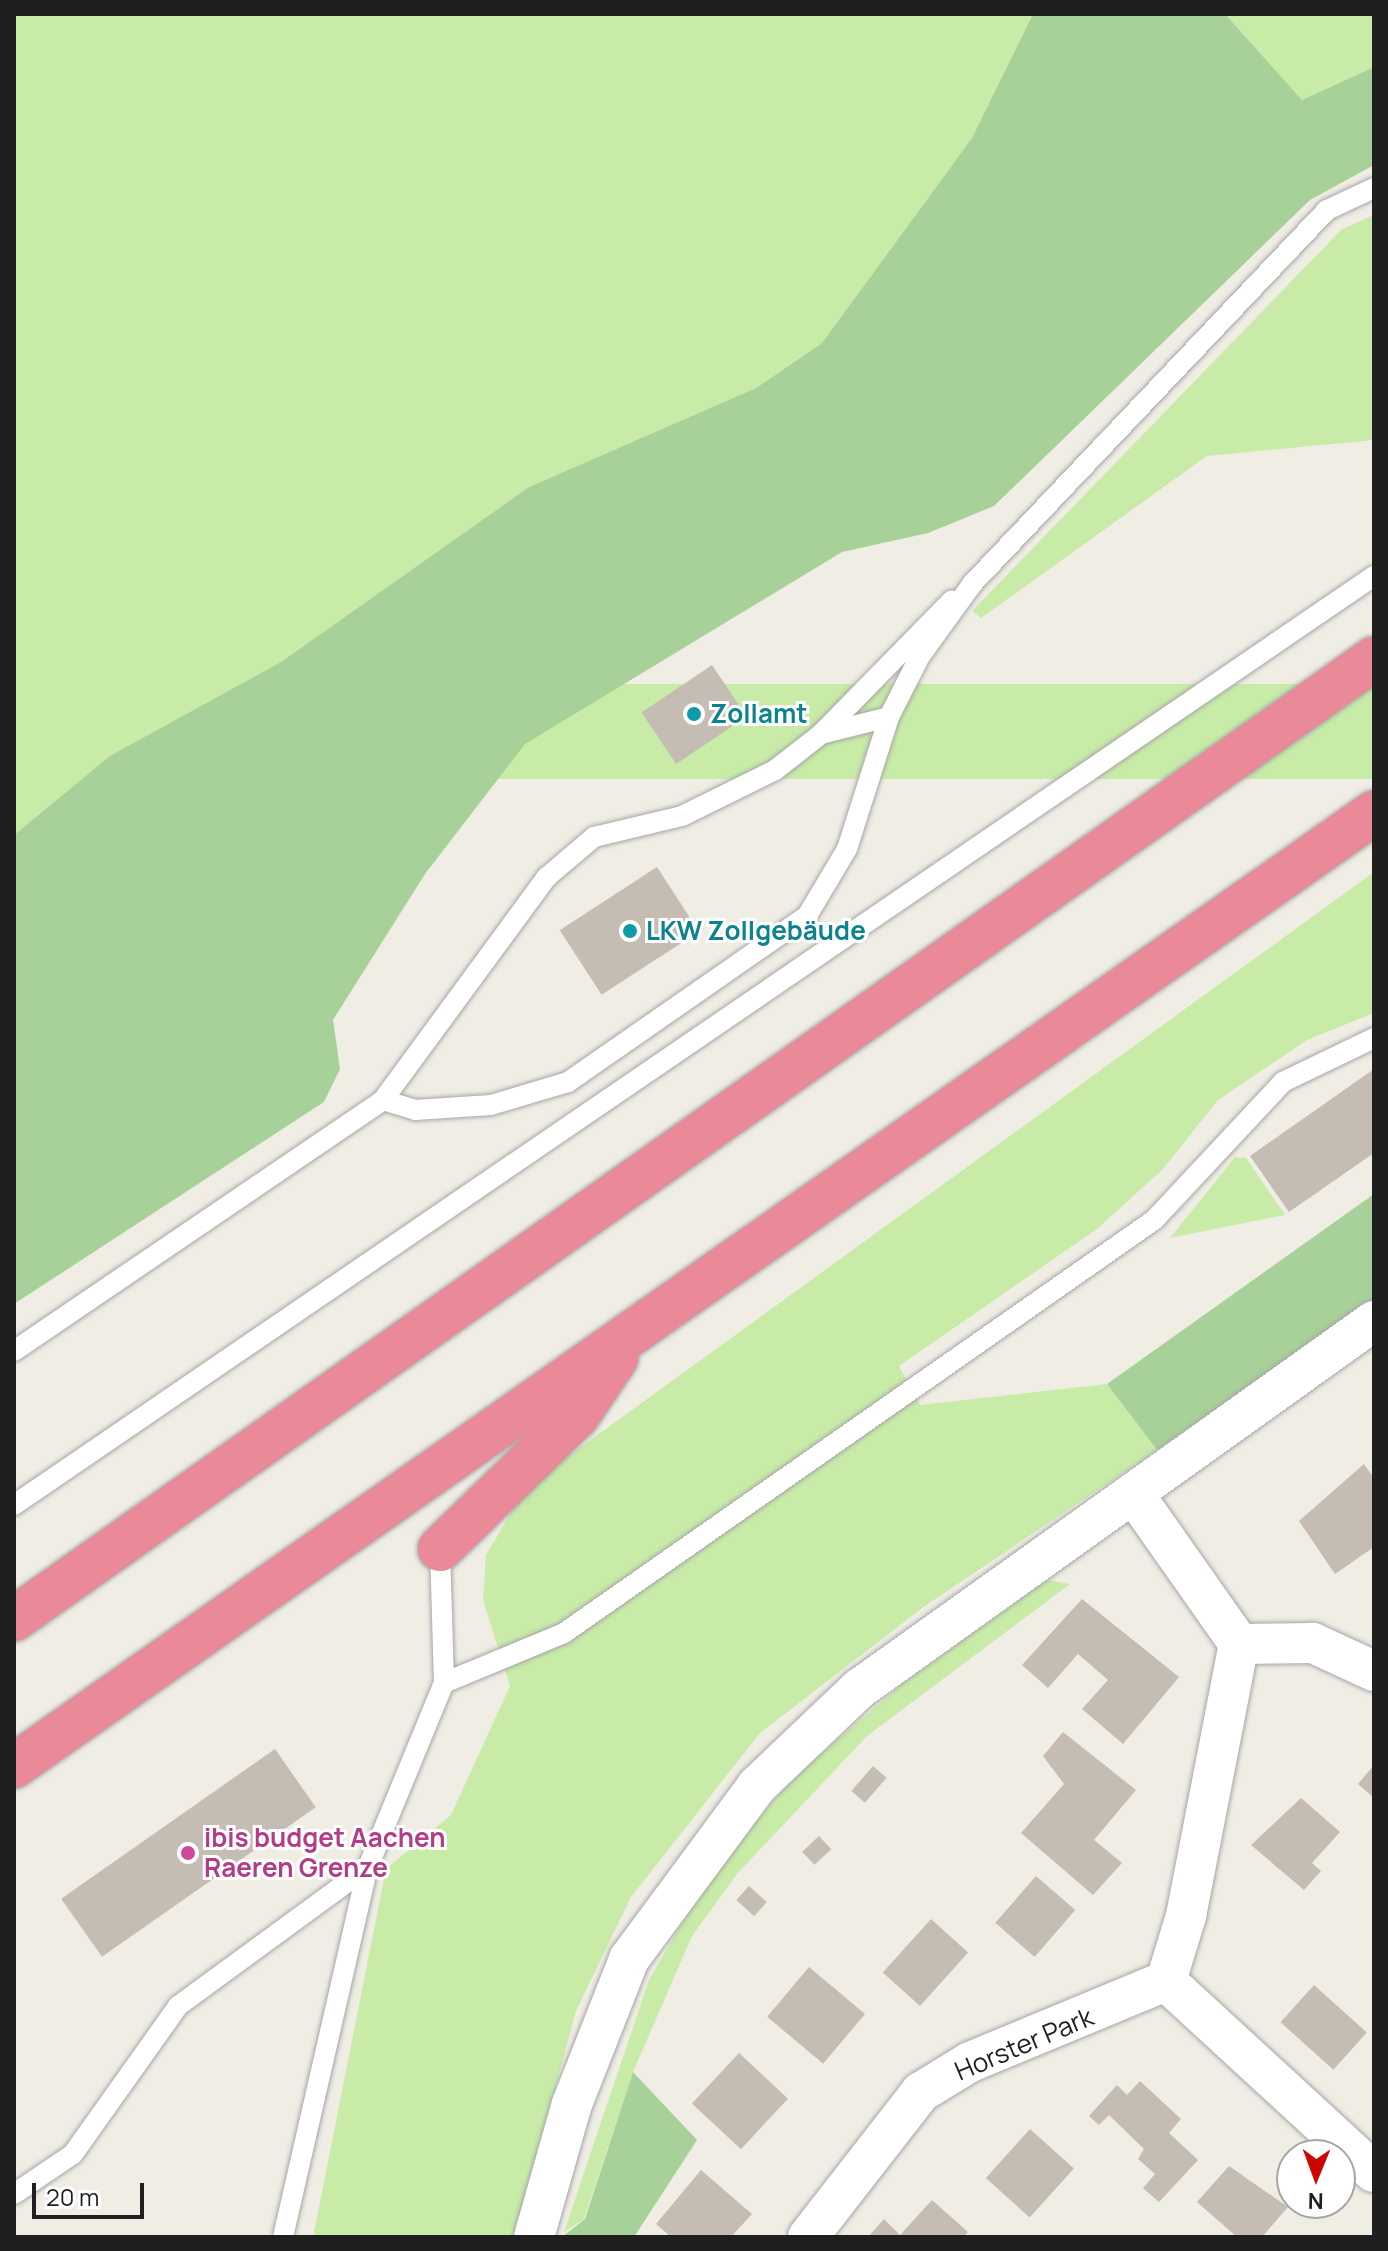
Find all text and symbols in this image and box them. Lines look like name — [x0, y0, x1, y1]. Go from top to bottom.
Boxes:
place label: Zollamt — [710, 698, 808, 730]
marker: Zollamt — [685, 705, 703, 723]
place label: LKW Zollgebäude — [646, 915, 866, 947]
marker: LKW Zollgebäude — [621, 922, 639, 940]
place label: ibis budget Aachen Raeren Grenze — [204, 1822, 445, 1884]
marker: ibis budget Aachen Raeren Grenze — [179, 1844, 197, 1862]
street label: Horster Park — [950, 2001, 1098, 2087]
north arrow — [1276, 2139, 1356, 2219]
scale bar — [36, 2167, 148, 2217]
text: 20 m — [46, 2180, 99, 2213]
text: N — [1307, 2186, 1324, 2216]

